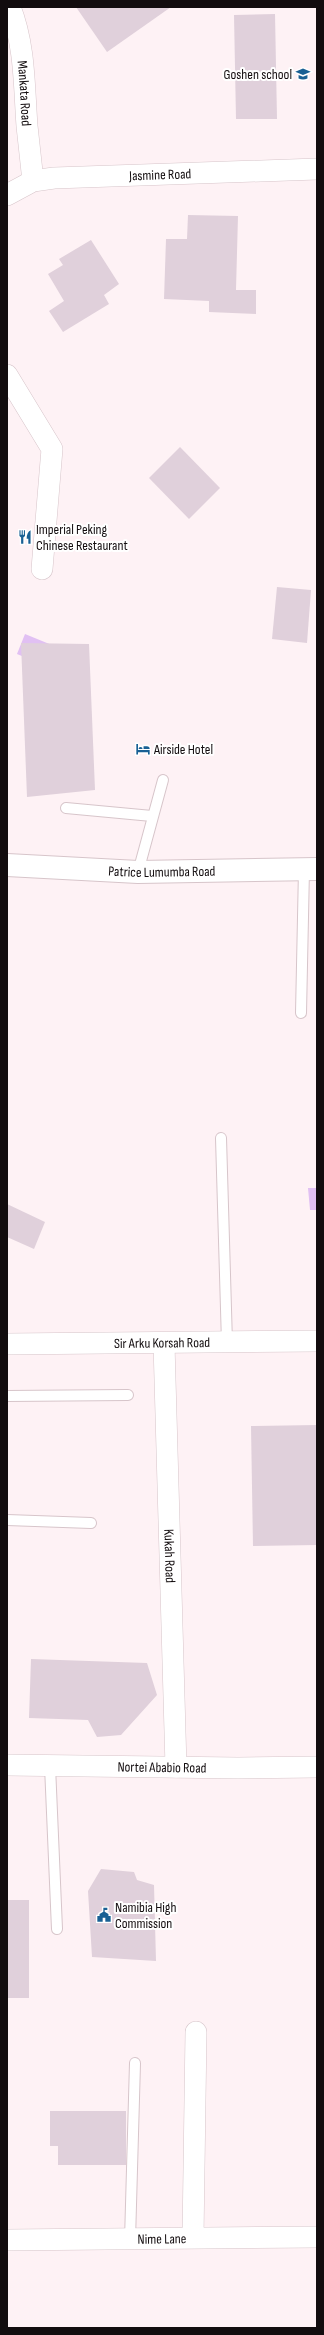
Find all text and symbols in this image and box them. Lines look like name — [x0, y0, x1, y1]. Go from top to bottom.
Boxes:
street label: Mankata Road — [14, 60, 35, 127]
place label: Goshen school — [223, 66, 292, 83]
school or university icon: Goshen school — [295, 66, 311, 82]
street label: Jasmine Road — [128, 165, 192, 184]
place label: Imperial Peking Chinese Restaurant — [36, 521, 128, 554]
restaurant icon: Imperial Peking Chinese Restaurant — [17, 529, 33, 545]
hotel icon: Airside Hotel — [135, 741, 151, 757]
place label: Airside Hotel — [153, 741, 213, 758]
street label: Patrice Lumumba Road — [108, 862, 216, 881]
street label: Sir Arku Korsah Road — [114, 1334, 210, 1351]
street label: Kukah Road — [161, 1529, 179, 1583]
street label: Nortei Ababio Road — [117, 1758, 207, 1776]
place label: Namibia High Commission — [115, 1899, 176, 1932]
public building icon: Namibia High Commission — [96, 1907, 112, 1923]
street label: Nime Lane — [137, 2230, 186, 2247]

